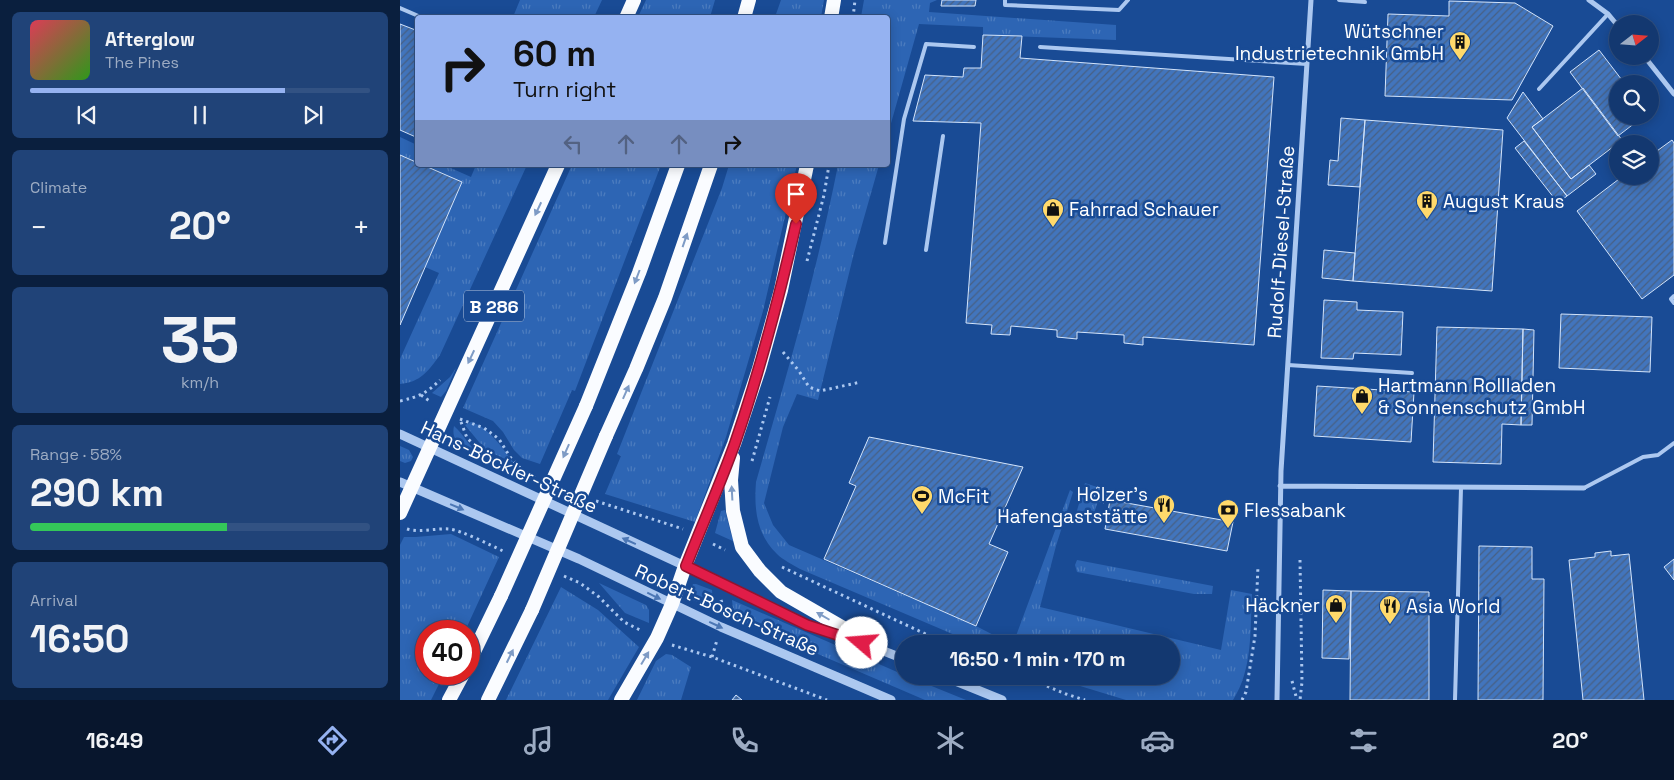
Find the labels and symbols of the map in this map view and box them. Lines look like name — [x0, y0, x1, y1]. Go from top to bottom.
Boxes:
north arrow — [1609, 15, 1659, 65]
place label: Wütschner Industrietechnik GmbH — [1235, 19, 1444, 66]
building icon: Wütschner Industrietechnik GmbH — [1448, 30, 1472, 61]
street label: Rudolf-Diesel-Straße — [1262, 145, 1300, 339]
pin — [775, 173, 817, 224]
building icon: August Kraus — [1415, 189, 1439, 220]
place label: August Kraus — [1443, 189, 1565, 214]
shop icon: Fahrrad Schauer — [1041, 197, 1065, 228]
place label: Fahrrad Schauer — [1069, 197, 1219, 222]
one-way arrow — [534, 202, 542, 216]
one-way arrow — [682, 233, 689, 248]
one-way arrow — [633, 270, 641, 284]
road number: B 286 — [464, 290, 524, 322]
one-way arrow — [466, 350, 474, 364]
place label: Hartmann Rollladen & Sonnenschutz GmbH — [1378, 373, 1586, 420]
shop icon: Hartmann Rollladen & Sonnenschutz GmbH — [1350, 384, 1374, 415]
one-way arrow — [622, 385, 630, 399]
street label: Hans-Böckler-Straße — [417, 415, 601, 519]
one-way arrow — [561, 444, 569, 458]
place label: Holzer's Hafengaststätte — [997, 482, 1148, 529]
sports icon: McFit — [910, 484, 934, 515]
place label: McFit — [938, 484, 989, 509]
one-way arrow — [728, 485, 736, 501]
restaurant icon: Holzer's Hafengaststätte — [1152, 493, 1176, 524]
bank icon: Flessabank — [1216, 498, 1240, 529]
place label: Flessabank — [1244, 498, 1346, 523]
one-way arrow — [450, 503, 464, 511]
one-way arrow — [622, 536, 636, 544]
street label: Robert-Bosch-Straße — [631, 558, 823, 662]
one-way arrow — [647, 592, 661, 600]
place label: Häckner — [1245, 593, 1320, 618]
shop icon: Häckner — [1324, 593, 1348, 624]
restaurant icon: Asia World — [1378, 594, 1402, 625]
place label: Asia World — [1406, 594, 1500, 619]
one-way arrow — [815, 612, 830, 620]
position arrow — [835, 616, 887, 668]
speed limit sign: 40 — [415, 620, 480, 685]
one-way arrow — [709, 621, 723, 629]
one-way arrow — [506, 649, 514, 663]
one-way arrow — [641, 651, 650, 664]

